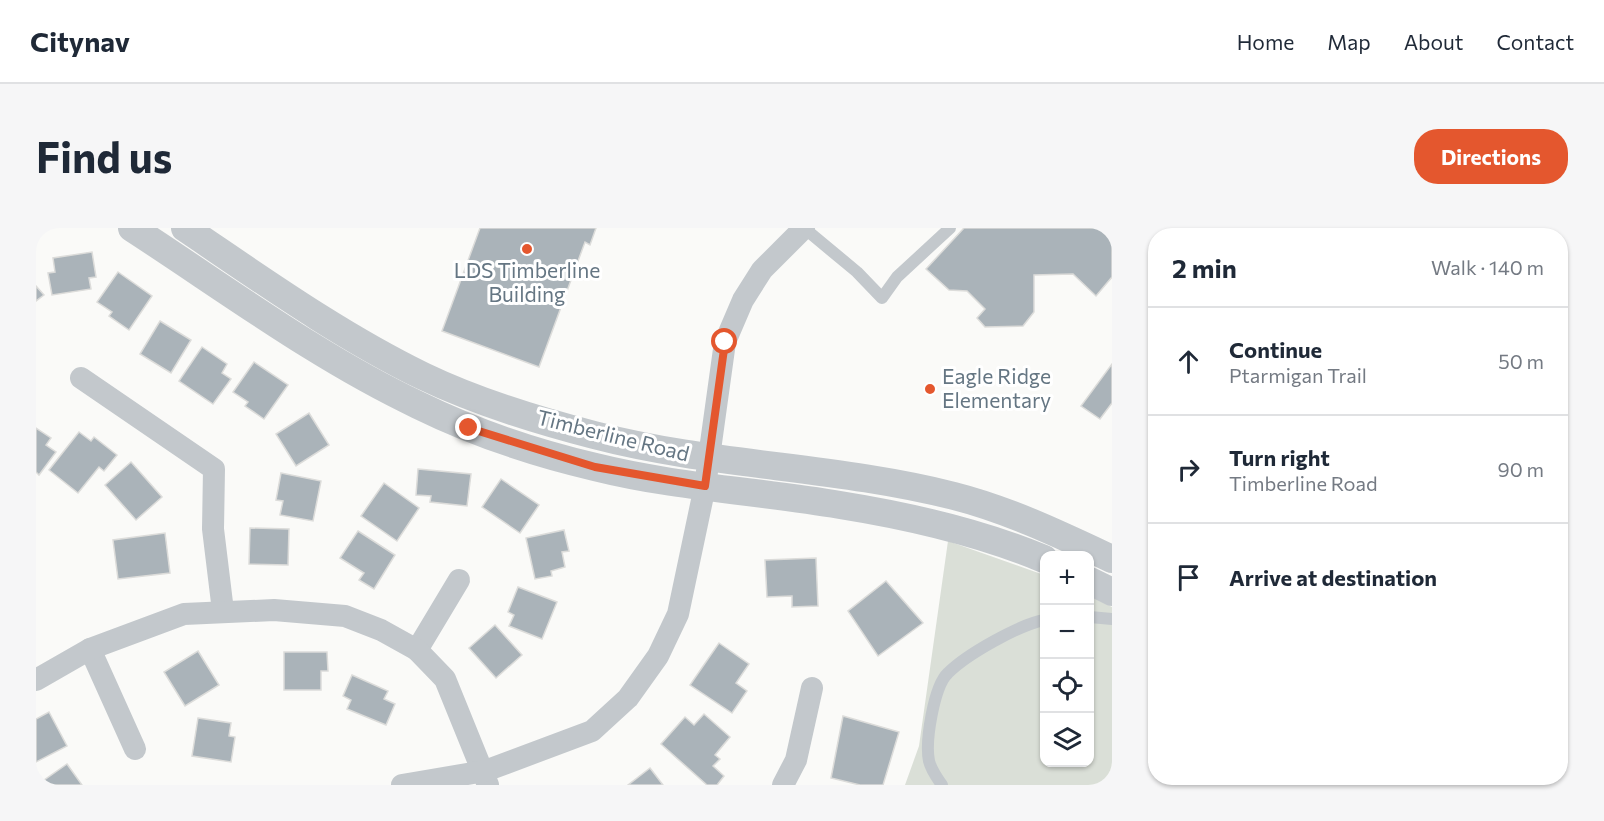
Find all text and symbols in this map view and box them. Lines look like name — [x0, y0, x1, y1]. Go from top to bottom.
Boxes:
text: Citynav — [30, 24, 130, 58]
text: Home — [1237, 29, 1294, 54]
text: Map — [1327, 29, 1371, 54]
text: About — [1404, 29, 1463, 54]
text: Contact — [1496, 29, 1574, 54]
button: Directions — [1414, 129, 1568, 184]
text: Find us — [36, 130, 172, 182]
marker: LDS Timberline Building — [520, 242, 534, 256]
text: 2 min — [1172, 252, 1237, 283]
text: Walk · 140 m — [1431, 255, 1544, 279]
place label: LDS Timberline Building — [454, 257, 600, 306]
route start — [711, 328, 737, 354]
text: Continue — [1229, 336, 1322, 363]
icon: ahead — [1172, 345, 1205, 378]
text: 50 m — [1498, 349, 1544, 373]
place label: Eagle Ridge Elementary — [942, 363, 1051, 412]
text: Ptarmigan Trail — [1229, 363, 1367, 387]
marker: Eagle Ridge Elementary — [923, 382, 937, 396]
street label: Timberline Road — [535, 404, 692, 466]
route end — [455, 414, 481, 440]
text: Turn right — [1229, 444, 1330, 471]
icon: right — [1172, 453, 1205, 486]
text: 90 m — [1498, 457, 1544, 481]
text: Timberline Road — [1229, 471, 1378, 495]
map controls — [1040, 551, 1094, 767]
button: + — [1040, 551, 1094, 605]
icon: arrive — [1172, 561, 1205, 594]
text: Arrive at destination — [1229, 564, 1437, 591]
button: − — [1040, 605, 1094, 659]
button: locate — [1040, 659, 1094, 713]
button: layers — [1040, 713, 1094, 767]

